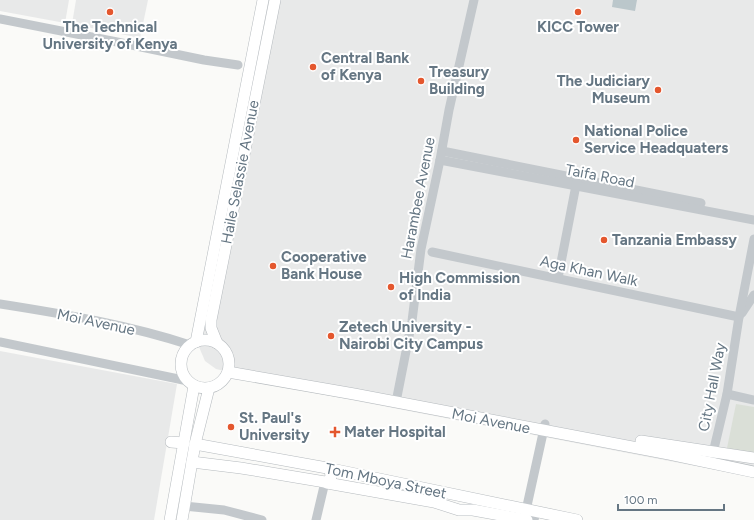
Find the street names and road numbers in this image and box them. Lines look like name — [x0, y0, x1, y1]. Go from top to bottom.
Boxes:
street label: Haile Selassie Avenue — [217, 99, 263, 245]
street label: Harambee Avenue — [397, 135, 439, 261]
street label: Taifa Road — [564, 161, 636, 191]
street label: Aga Khan Walk — [538, 252, 640, 290]
street label: Moi Avenue — [55, 305, 137, 339]
street label: City Hall Way — [695, 341, 729, 433]
street label: Moi Avenue — [450, 405, 532, 437]
street label: Tom Mboya Street — [324, 459, 449, 503]

